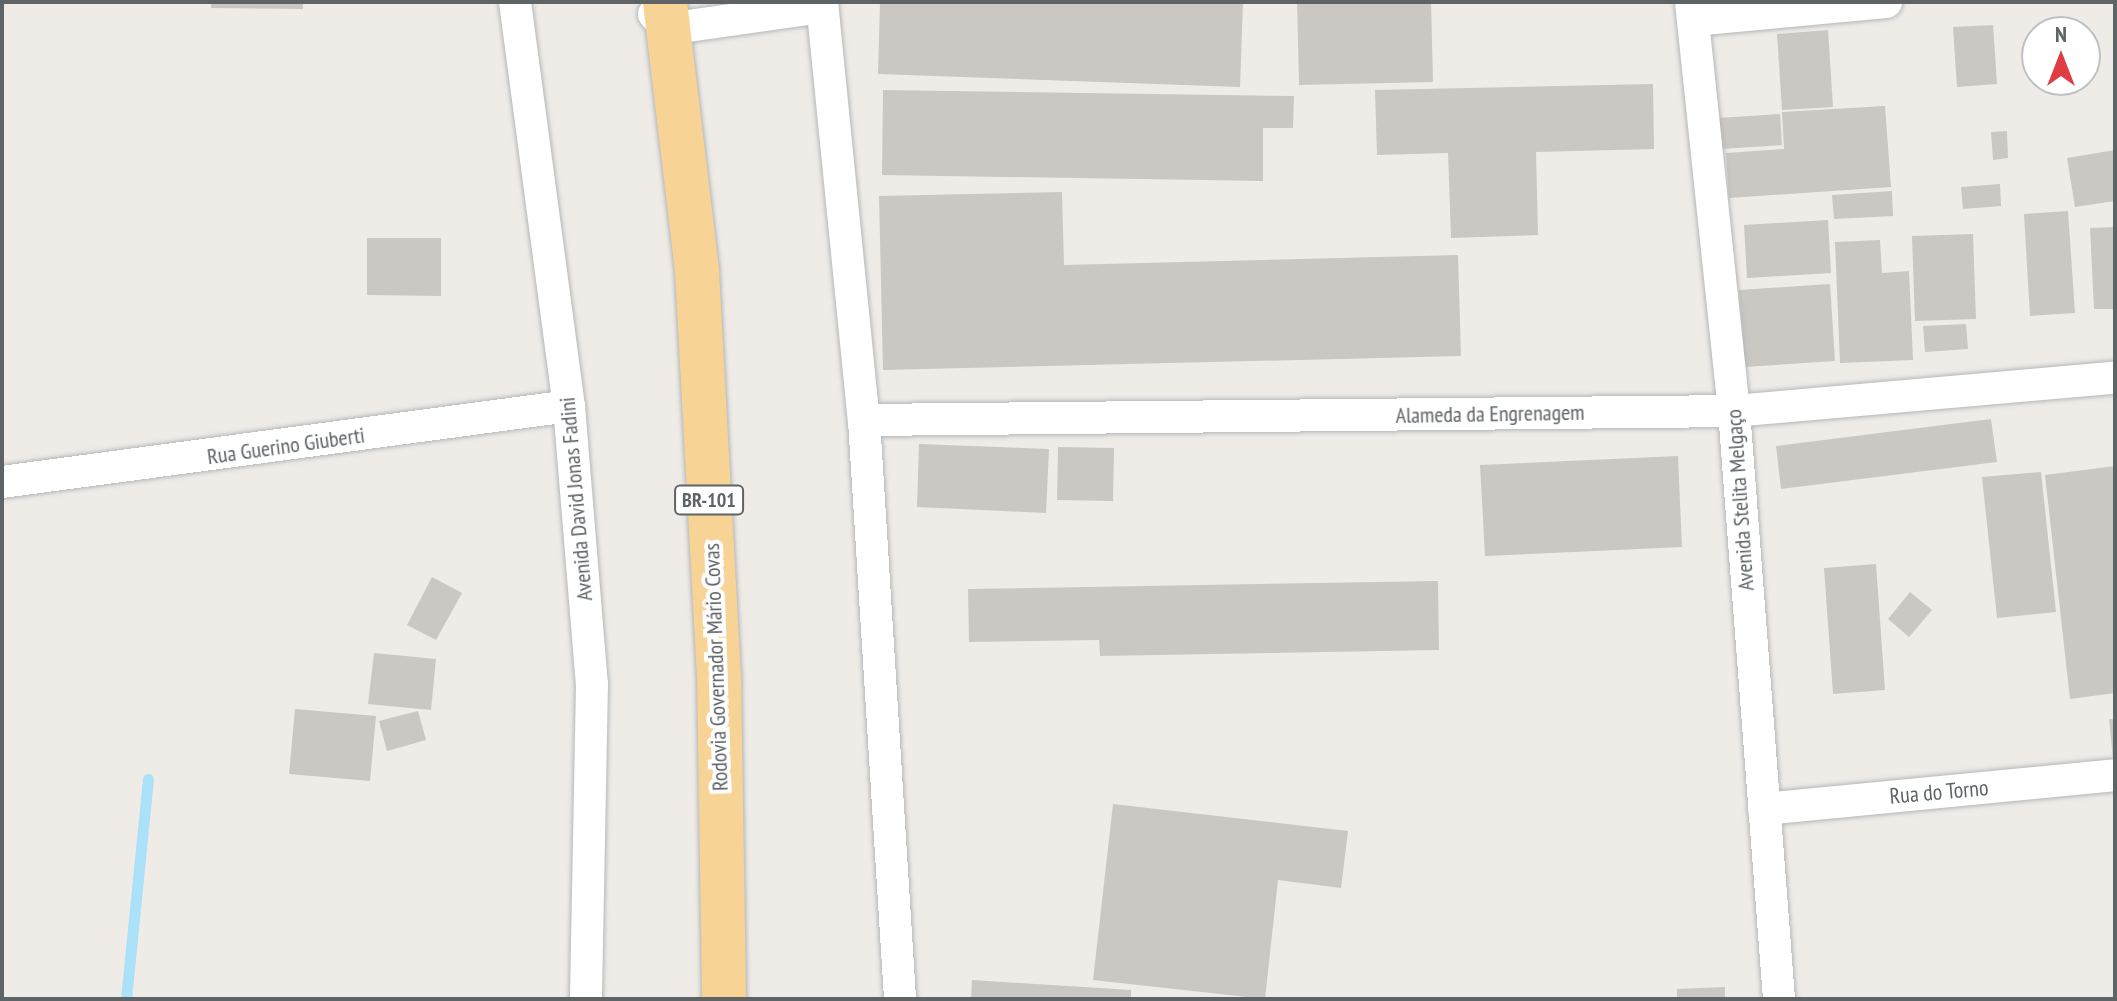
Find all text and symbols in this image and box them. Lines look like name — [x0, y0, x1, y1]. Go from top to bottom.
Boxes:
north arrow — [2021, 16, 2101, 96]
text: N — [2055, 20, 2067, 48]
street label: Avenida David Jonas Fadini — [554, 396, 598, 602]
street label: Alameda da Engrenagem — [1395, 399, 1585, 429]
street label: Avenida Stelita Melgaço — [1720, 408, 1760, 592]
street label: Rua Guerino Giuberti — [206, 422, 366, 470]
road number: BR-101 — [673, 484, 745, 516]
street label: Rodovia Governador Mário Covas — [698, 543, 734, 791]
street label: Rua do Torno — [1888, 775, 1990, 809]

